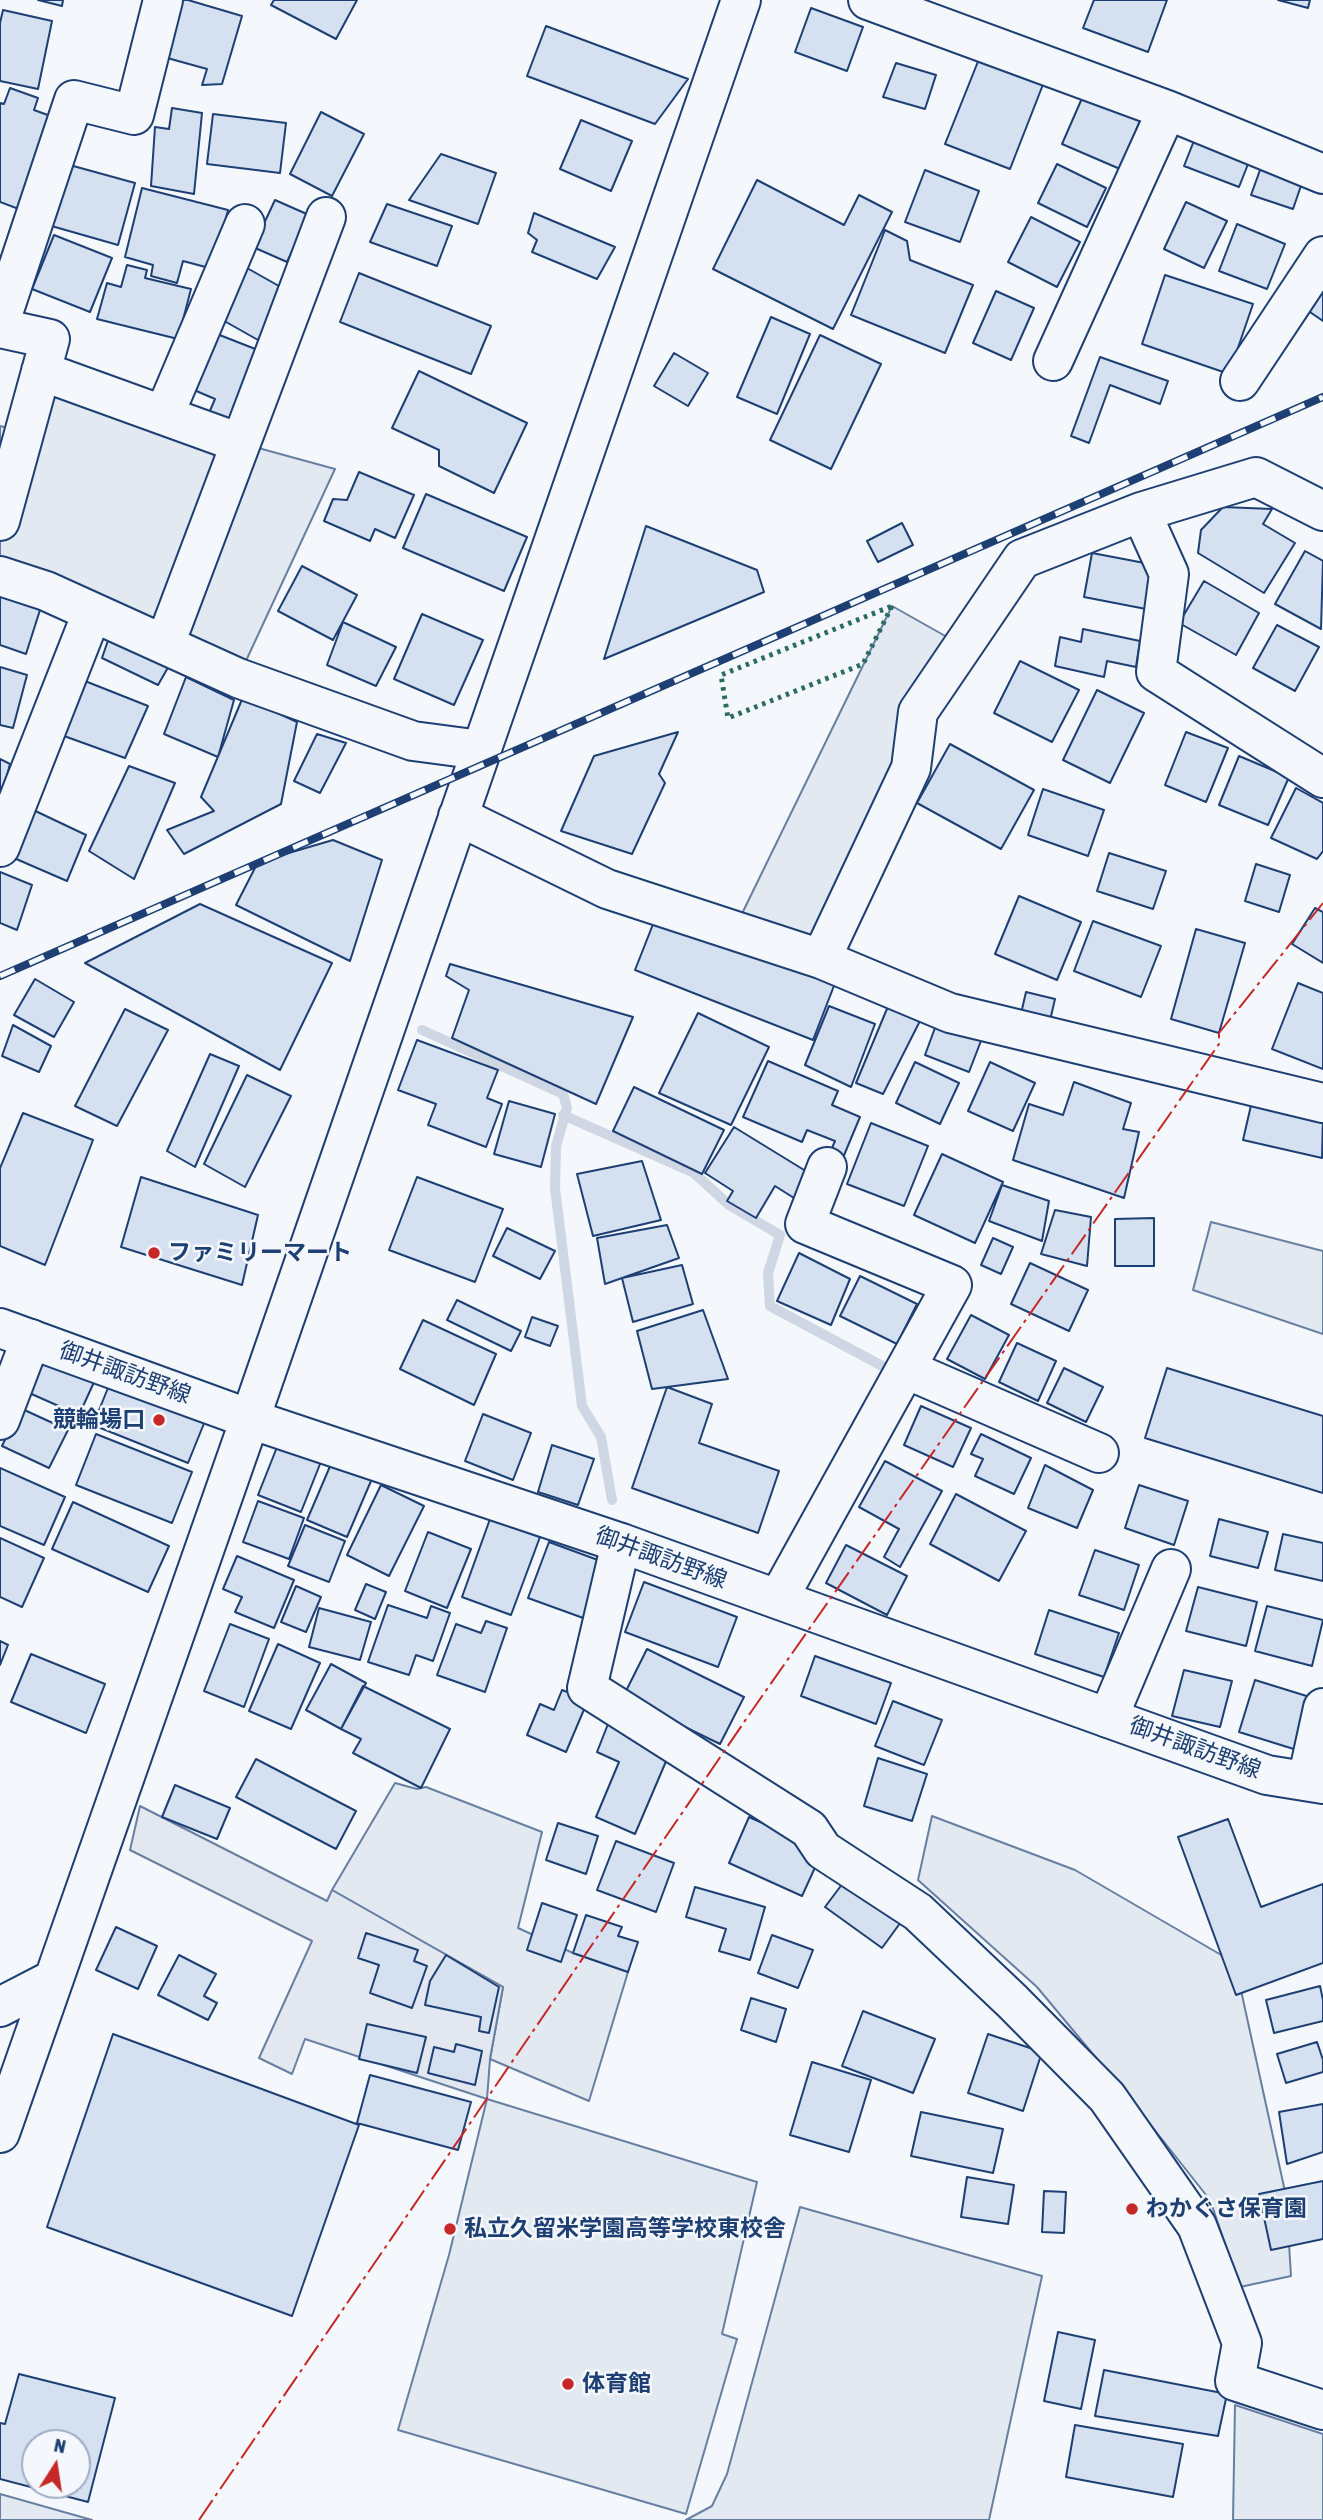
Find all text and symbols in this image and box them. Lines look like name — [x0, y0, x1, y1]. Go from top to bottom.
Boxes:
place label: ファミリーマート — [168, 1239, 352, 1267]
marker: ファミリーマート — [146, 1245, 162, 1261]
street label: 御井諏訪野線 — [55, 1336, 195, 1410]
place label: 競輪場口 — [53, 1406, 145, 1434]
marker: 競輪場口 — [151, 1412, 167, 1428]
street label: 御井諏訪野線 — [591, 1521, 731, 1595]
street label: 御井諏訪野線 — [1125, 1711, 1265, 1785]
place label: わかぐさ保育園 — [1146, 2195, 1307, 2223]
marker: わかぐさ保育園 — [1124, 2201, 1140, 2217]
place label: 私立久留米学園高等学校東校舎 — [464, 2215, 786, 2243]
marker: 私立久留米学園高等学校東校舎 — [442, 2221, 458, 2237]
place label: 体育館 — [582, 2370, 651, 2398]
marker: 体育館 — [560, 2376, 576, 2392]
north arrow — [21, 2429, 91, 2499]
text: N — [52, 2433, 68, 2457]

